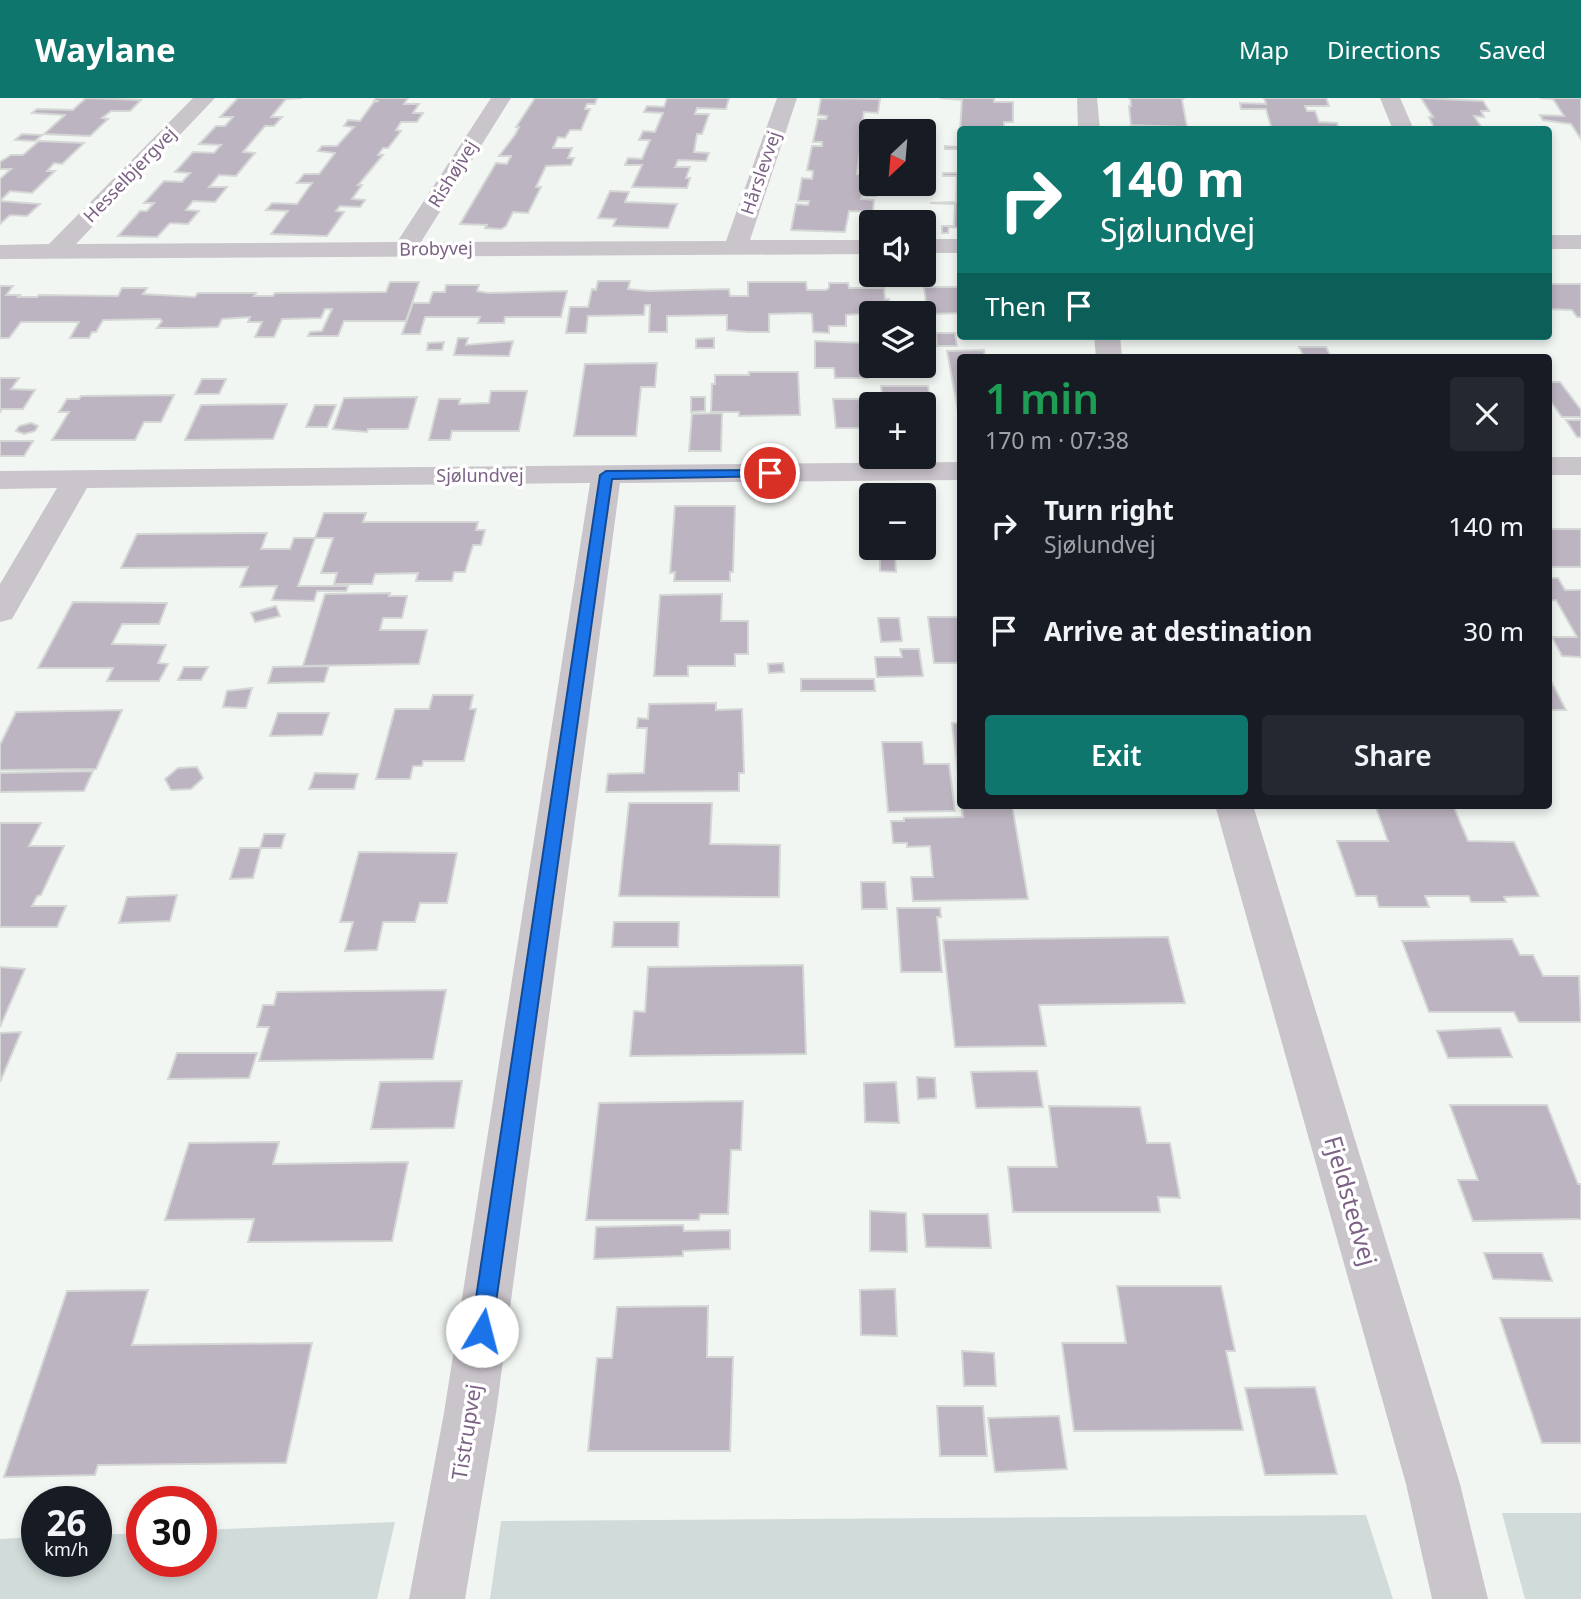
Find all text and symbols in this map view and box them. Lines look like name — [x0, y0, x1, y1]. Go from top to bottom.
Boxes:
text: Waylane — [35, 27, 176, 72]
text: Map — [1239, 33, 1289, 66]
text: Directions — [1327, 33, 1441, 66]
text: Saved — [1479, 33, 1546, 66]
north arrow — [859, 119, 936, 196]
map controls — [859, 119, 936, 560]
street label: Hesselbjergvej — [78, 121, 181, 227]
street label: Hårslevvej — [735, 128, 786, 218]
street label: Rishøjvej — [422, 135, 482, 212]
text: 140 m — [1100, 145, 1245, 211]
icon: right — [985, 154, 1076, 245]
text: Sjølundvej — [1100, 208, 1255, 251]
button: sound — [859, 210, 936, 287]
street label: Brobyvej — [399, 235, 473, 261]
icon: arrive — [1060, 287, 1098, 325]
text: Then — [985, 288, 1046, 324]
button: layers — [859, 301, 936, 378]
text: 1 min — [985, 369, 1099, 426]
button: close — [1450, 377, 1524, 451]
button: + — [859, 392, 936, 469]
text: 170 m · 07:38 — [985, 424, 1129, 456]
pin — [740, 443, 800, 503]
icon: arrive — [751, 454, 789, 492]
street label: Sjølundvej — [436, 463, 524, 487]
button: − — [859, 483, 936, 560]
text: Turn right — [1044, 492, 1174, 528]
icon: right — [985, 507, 1023, 545]
text: 140 m — [1448, 508, 1524, 544]
text: Sjølundvej — [1044, 528, 1156, 560]
icon: arrive — [985, 612, 1023, 650]
text: Arrive at destination — [1044, 613, 1313, 649]
text: 30 m — [1463, 613, 1524, 649]
button: Exit — [985, 715, 1248, 795]
button: Share — [1262, 715, 1524, 795]
street label: Fjeldstedvej — [1317, 1132, 1386, 1269]
position arrow — [445, 1294, 519, 1368]
street label: Tistrupvej — [445, 1382, 487, 1482]
speed limit sign: 30 — [126, 1486, 217, 1577]
text: 26 — [46, 1499, 87, 1546]
text: km/h — [44, 1537, 89, 1561]

